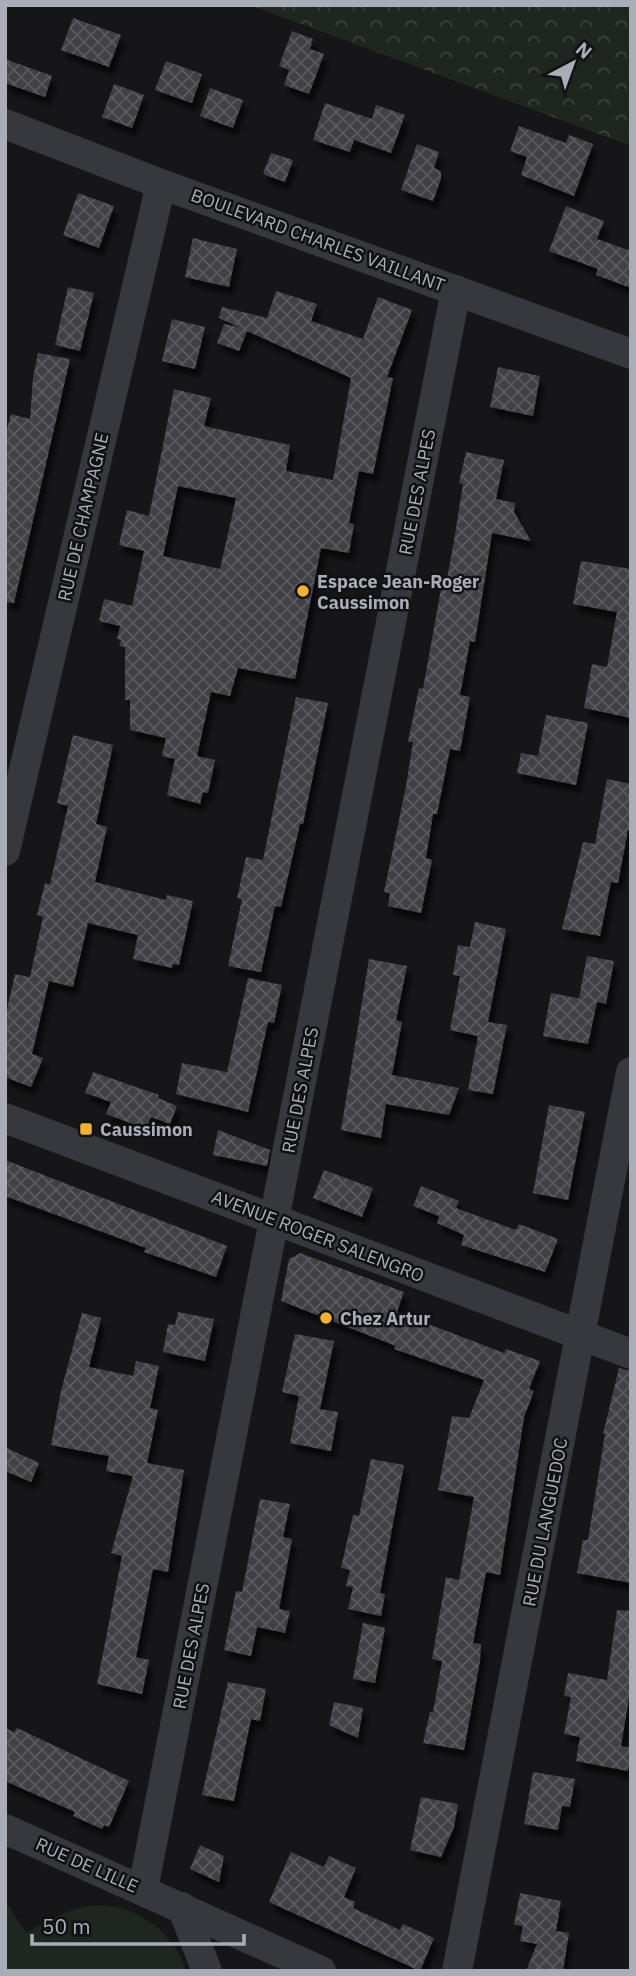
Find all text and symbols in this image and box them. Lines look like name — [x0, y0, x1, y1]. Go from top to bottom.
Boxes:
north arrow — [538, 28, 608, 98]
text: N — [571, 37, 597, 64]
street label: BOULEVARD CHARLES VAILLANT — [188, 183, 448, 297]
street label: RUE DES ALPES — [394, 427, 440, 557]
street label: RUE DE CHAMPAGNE — [52, 431, 114, 603]
place label: Espace Jean-Roger Caussimon — [317, 570, 479, 614]
marker: Espace Jean-Roger Caussimon — [295, 583, 311, 599]
street label: RUE DES ALPES — [277, 1025, 323, 1155]
place label: Caussimon — [100, 1118, 193, 1141]
marker: Caussimon — [78, 1121, 94, 1137]
street label: AVENUE ROGER SALENGRO — [209, 1185, 427, 1287]
place label: Chez Artur — [340, 1307, 431, 1330]
marker: Chez Artur — [318, 1310, 334, 1326]
street label: RUE DU LANGUEDOC — [517, 1436, 573, 1608]
street label: RUE DES ALPES — [168, 1581, 214, 1711]
street label: RUE DE LILLE — [32, 1832, 142, 1898]
scale bar — [32, 1902, 243, 1946]
text: 50 m — [42, 1912, 91, 1940]

